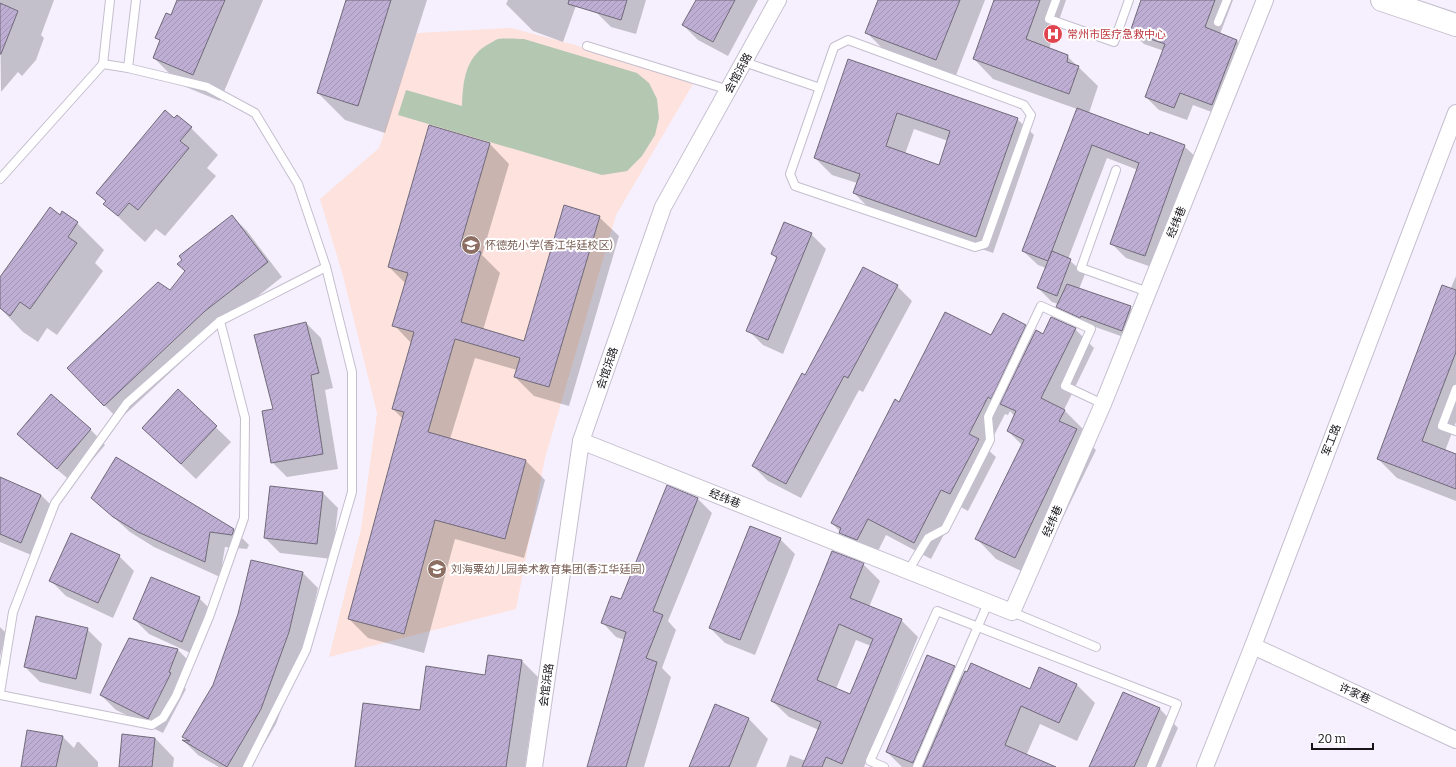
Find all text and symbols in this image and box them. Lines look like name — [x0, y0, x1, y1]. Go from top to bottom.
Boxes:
hospital icon: 常州市医疗急救中心 — [1042, 23, 1064, 45]
place label: 常州市医疗急救中心 — [1067, 28, 1166, 41]
street label: 会馆浜路 — [722, 51, 755, 96]
street label: 经纬巷 — [1164, 204, 1189, 240]
school or university icon: 怀德苑小学(香江华廷校区) — [460, 234, 482, 256]
place label: 怀德苑小学(香江华廷校区) — [485, 239, 613, 252]
street label: 会馆浜路 — [594, 345, 621, 391]
street label: 军工路 — [1319, 422, 1343, 458]
street label: 经纬巷 — [707, 486, 743, 511]
street label: 经纬巷 — [1040, 503, 1065, 539]
school or university icon: 刘海粟幼儿园美术教育集团(香江华廷园) — [426, 558, 448, 580]
place label: 刘海粟幼儿园美术教育集团(香江华廷园) — [451, 563, 645, 576]
street label: 会馆浜路 — [537, 662, 556, 708]
street label: 许家巷 — [1337, 681, 1372, 706]
scale bar — [1312, 725, 1373, 751]
text: 20 m — [1318, 732, 1347, 746]

